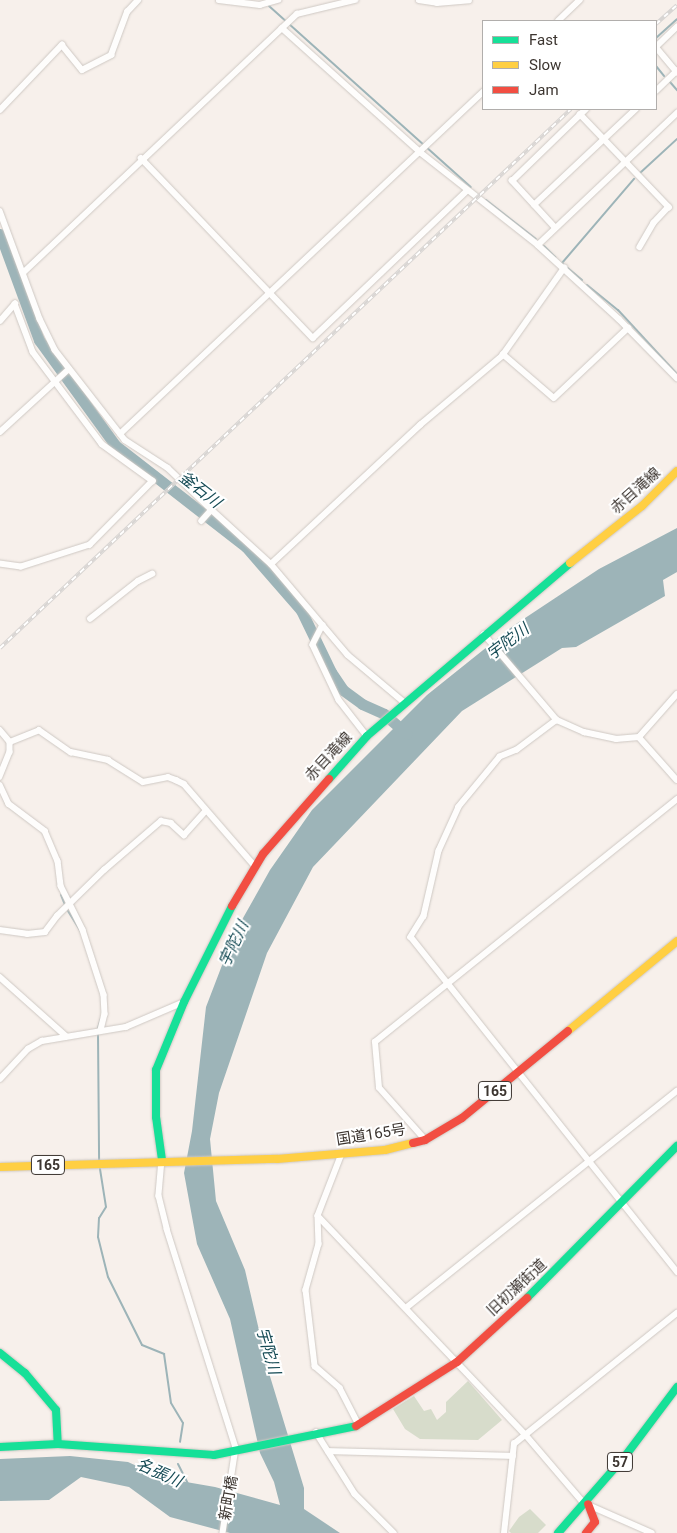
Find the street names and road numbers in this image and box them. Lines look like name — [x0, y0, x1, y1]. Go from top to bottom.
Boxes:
street label: 赤目滝線 — [608, 464, 664, 518]
street label: 赤目滝線 — [302, 729, 356, 785]
road number: 165 — [478, 1080, 512, 1102]
street label: 国道165号 — [335, 1121, 407, 1149]
road number: 165 — [30, 1154, 66, 1176]
street label: 旧初瀬街道 — [483, 1256, 551, 1320]
road number: 57 — [606, 1450, 634, 1474]
street label: 新町橋 — [216, 1474, 242, 1522]

